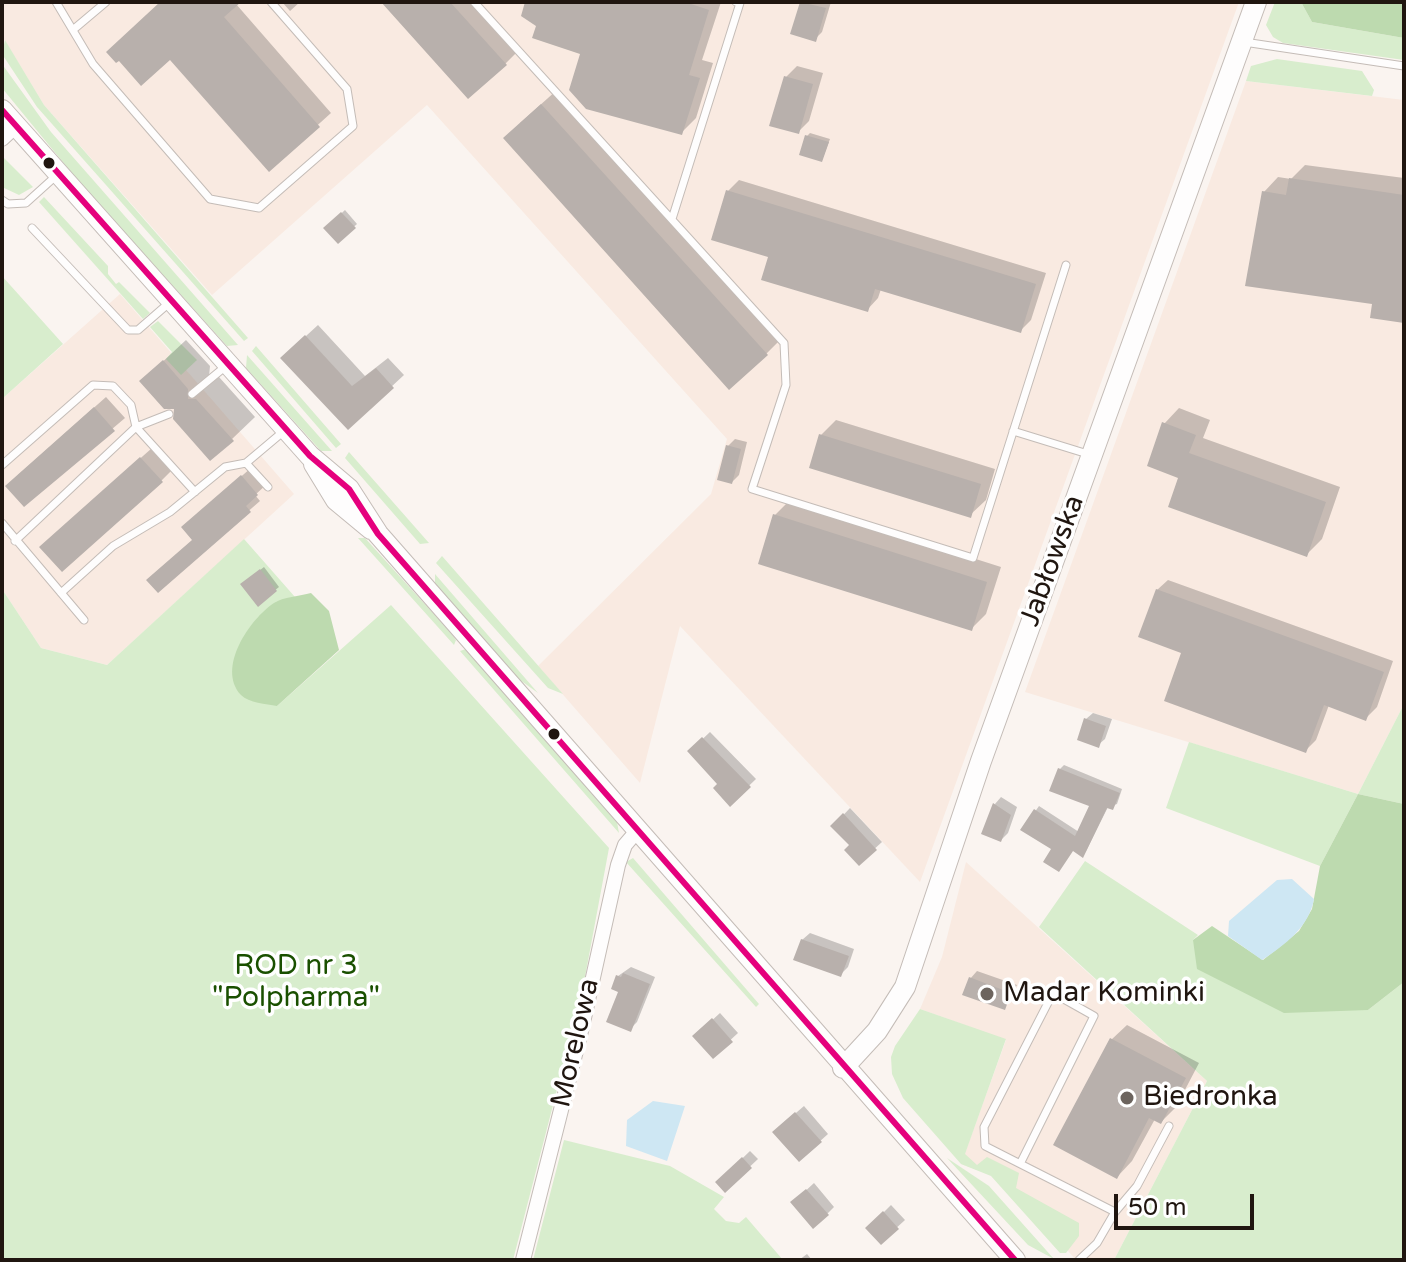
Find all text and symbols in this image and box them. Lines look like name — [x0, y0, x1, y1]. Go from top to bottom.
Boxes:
unlabelled marker — [41, 155, 57, 171]
street label: Jabłowska — [1014, 491, 1092, 631]
unlabelled marker — [546, 726, 562, 742]
park label: ROD nr 3 "Polpharma" — [212, 950, 380, 1016]
street label: Morelowa — [545, 975, 607, 1111]
place label: Madar Kominki — [1003, 977, 1205, 1011]
marker: Madar Kominki — [978, 985, 996, 1003]
place label: Biedronka — [1143, 1081, 1278, 1115]
marker: Biedronka — [1118, 1089, 1136, 1107]
scale bar — [1118, 1178, 1258, 1228]
text: 50 m — [1128, 1193, 1186, 1222]

